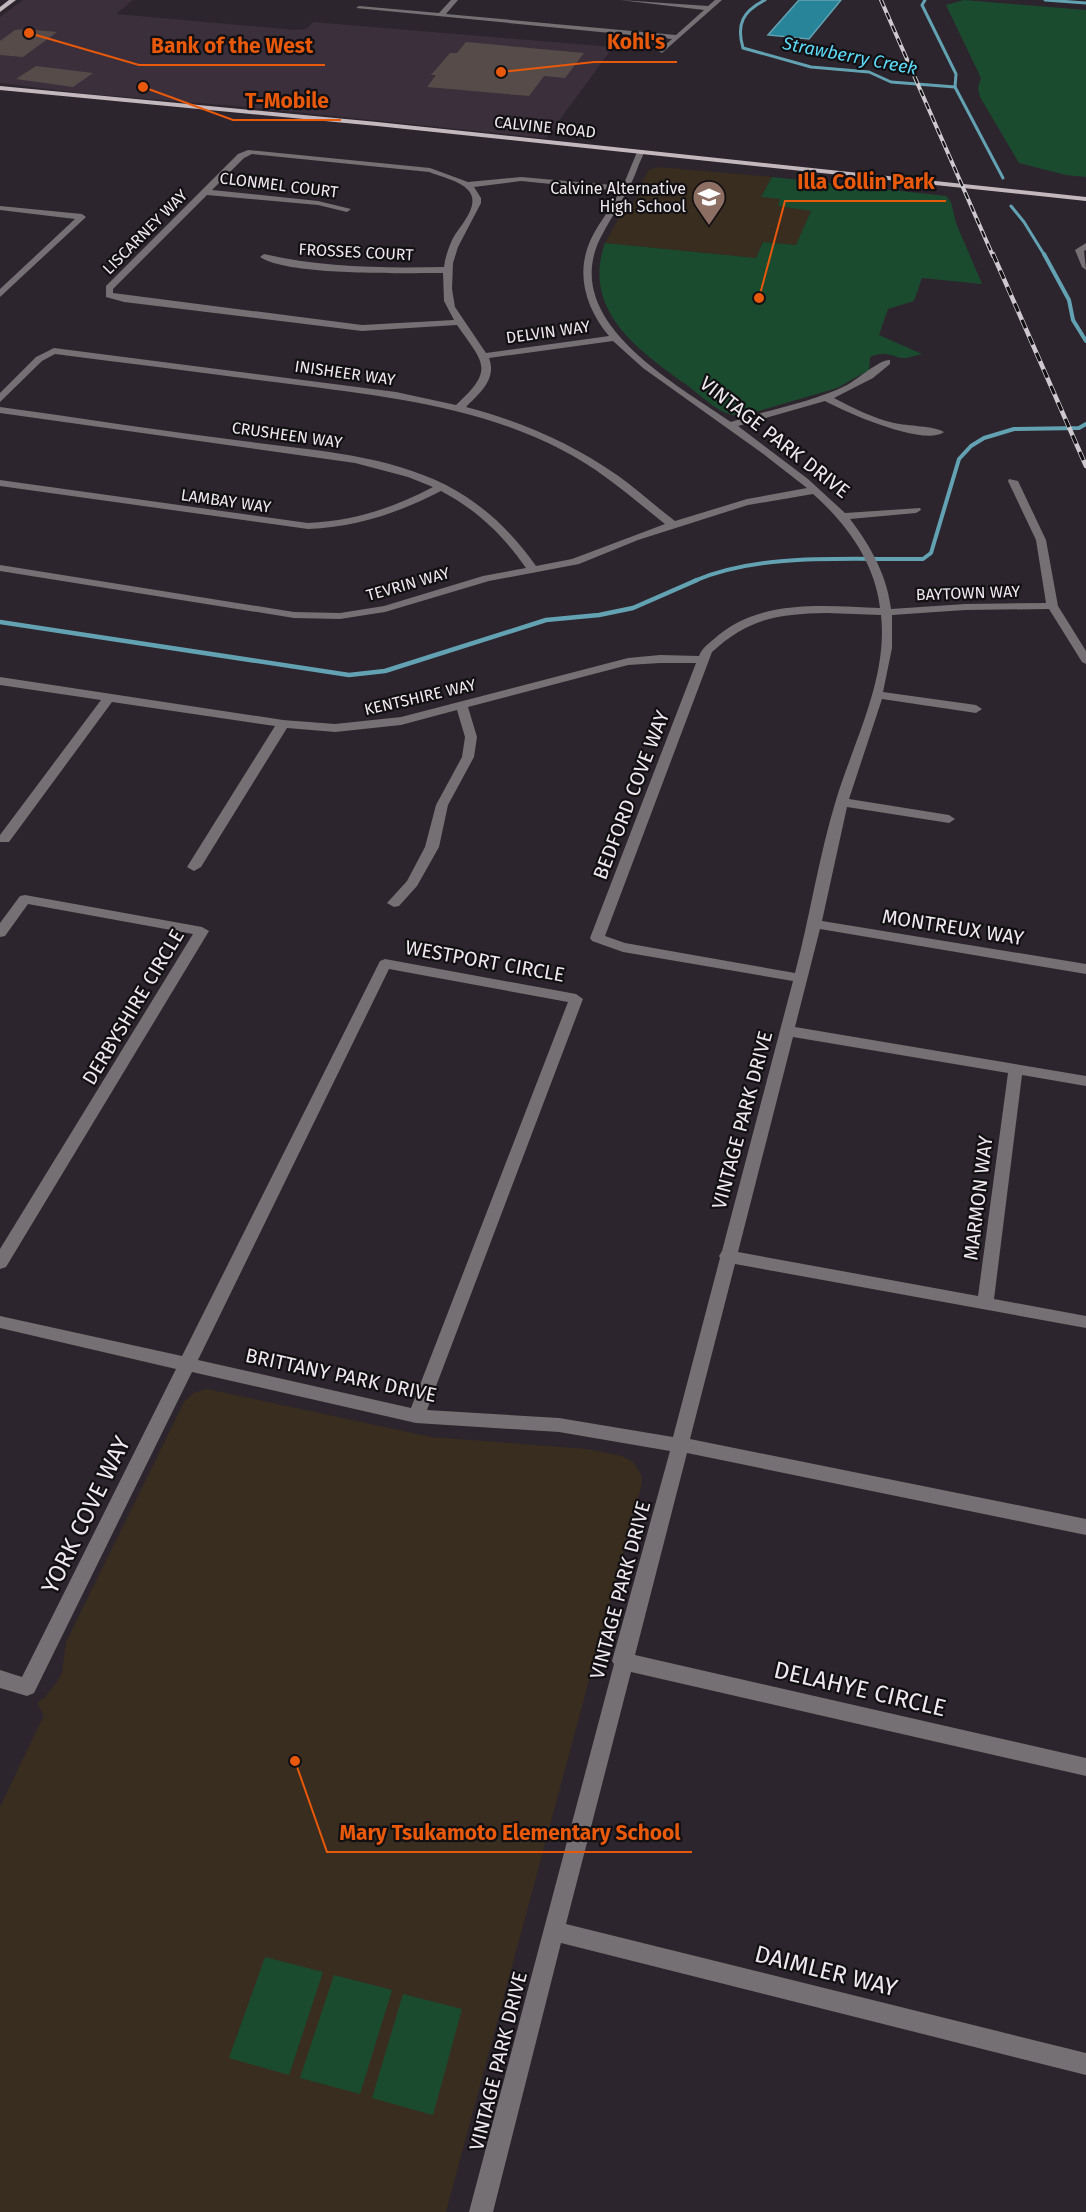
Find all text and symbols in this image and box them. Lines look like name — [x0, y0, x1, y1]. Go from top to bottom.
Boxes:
callout: Kohl's — [594, 23, 677, 62]
callout: Bank of the West — [139, 26, 325, 65]
text: Kohl's — [607, 29, 665, 55]
water label: Strawberry Creek — [780, 32, 919, 80]
text: Bank of the West — [151, 33, 314, 59]
callout: T-Mobile — [233, 81, 341, 120]
text: T-Mobile — [245, 88, 329, 114]
street label: CALVINE ROAD — [493, 112, 597, 142]
callout: Illa Collin Park — [785, 162, 946, 201]
street label: CLONMEL COURT — [219, 168, 340, 202]
text: Illa Collin Park — [797, 169, 935, 195]
place label: Calvine Alternative High School — [550, 179, 686, 216]
school or university icon: Calvine Alternative High School — [691, 179, 727, 226]
street label: LISCARNEY WAY — [99, 186, 191, 278]
street label: FROSSES COURT — [298, 240, 415, 265]
street label: DELVIN WAY — [505, 317, 591, 347]
street label: INISHEER WAY — [293, 357, 397, 389]
street label: VINTAGE PARK DRIVE — [695, 371, 855, 503]
street label: CRUSHEEN WAY — [231, 418, 344, 452]
street label: LAMBAY WAY — [180, 485, 273, 517]
street label: TEVRIN WAY — [364, 563, 452, 605]
street label: BAYTOWN WAY — [915, 582, 1021, 604]
street label: KENTSHIRE WAY — [362, 675, 478, 719]
street label: BEDFORD COVE WAY — [588, 707, 674, 883]
street label: MONTREUX WAY — [880, 904, 1026, 950]
street label: DERBYSHIRE CIRCLE — [77, 925, 189, 1089]
street label: WESTPORT CIRCLE — [403, 935, 567, 987]
street label: VINTAGE PARK DRIVE — [707, 1028, 777, 1212]
street label: MARMON WAY — [958, 1134, 998, 1262]
street label: BRITTANY PARK DRIVE — [243, 1343, 439, 1407]
street label: YORK COVE WAY — [36, 1431, 137, 1598]
street label: VINTAGE PARK DRIVE — [585, 1498, 655, 1682]
street label: DELAHYE CIRCLE — [771, 1656, 949, 1722]
callout: Mary Tsukamoto Elementary School — [327, 1813, 692, 1852]
text: Mary Tsukamoto Elementary School — [339, 1820, 681, 1846]
street label: DAIMLER WAY — [752, 1940, 901, 2002]
street label: VINTAGE PARK DRIVE — [464, 1969, 532, 2153]

